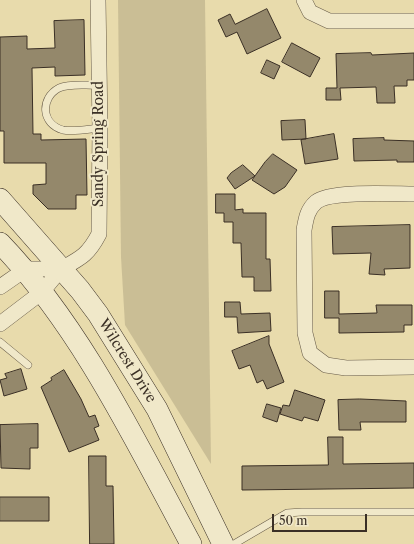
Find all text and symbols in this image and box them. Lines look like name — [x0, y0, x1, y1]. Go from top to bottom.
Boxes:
street label: Sandy Spring Road — [91, 81, 107, 207]
street label: Wilcrest Drive — [95, 316, 159, 406]
scale bar — [274, 506, 369, 532]
text: 50 m — [279, 513, 308, 528]

